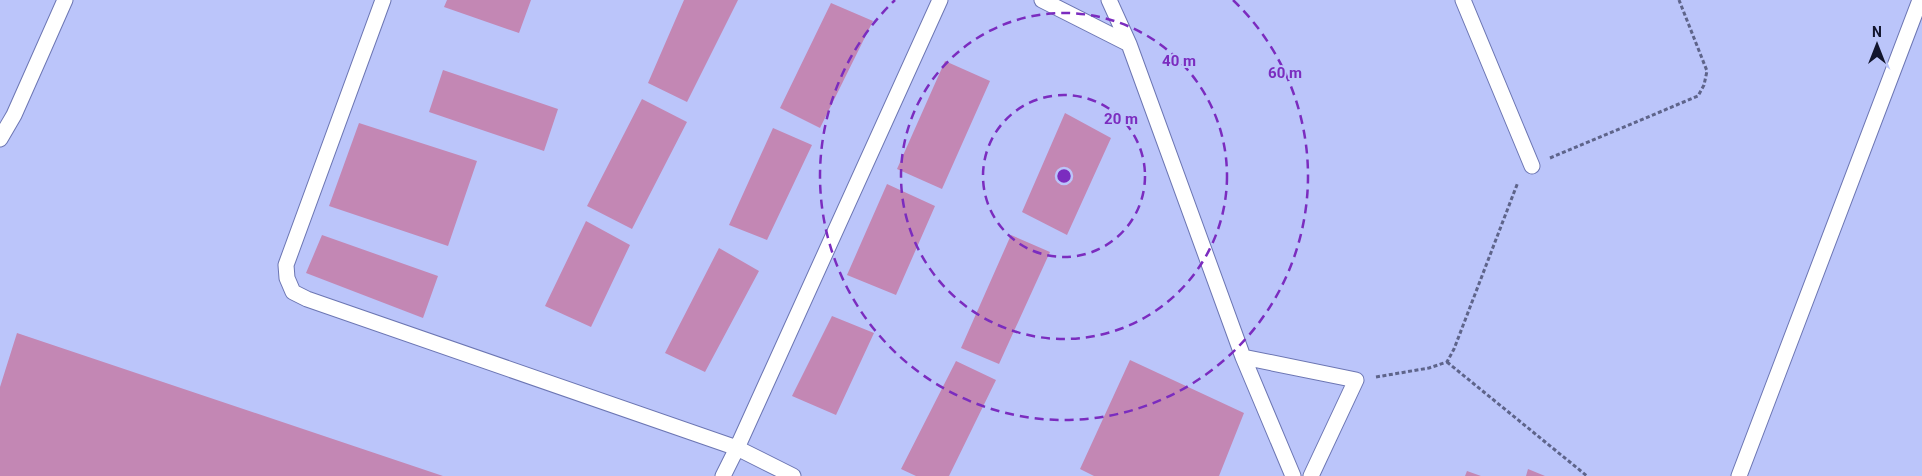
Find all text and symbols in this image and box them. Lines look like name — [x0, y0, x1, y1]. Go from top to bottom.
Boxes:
north arrow — [1852, 20, 1902, 70]
text: N — [1872, 24, 1882, 40]
text: 40 m — [1162, 52, 1196, 70]
text: 60 m — [1268, 64, 1302, 82]
text: 20 m — [1104, 110, 1138, 128]
centre of rings — [1055, 167, 1073, 185]

